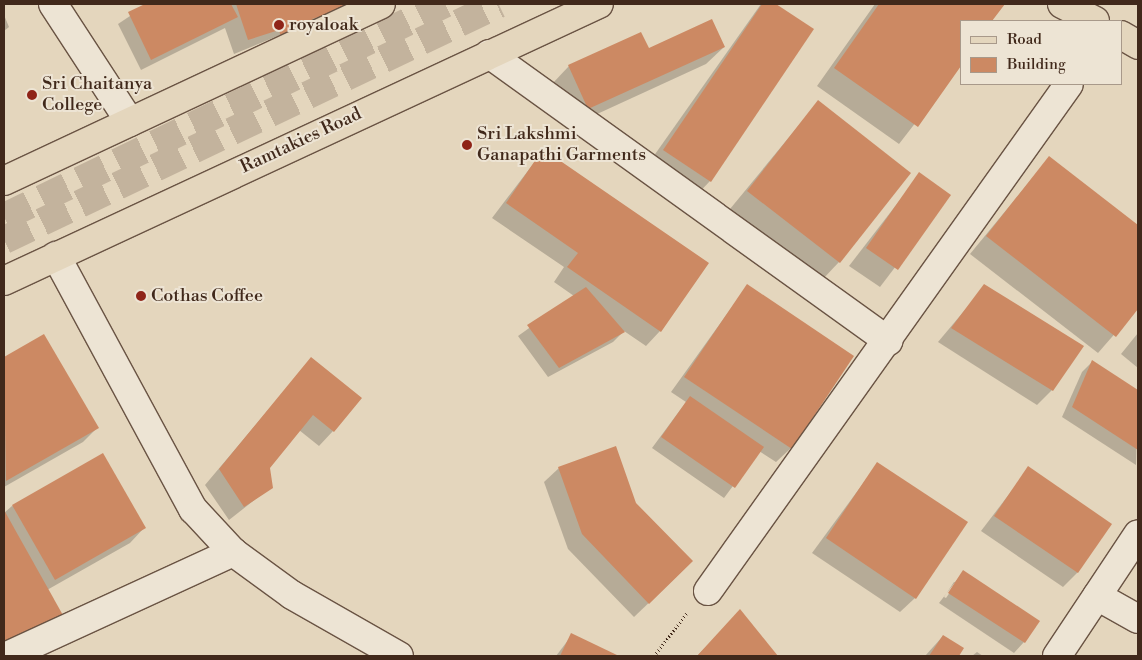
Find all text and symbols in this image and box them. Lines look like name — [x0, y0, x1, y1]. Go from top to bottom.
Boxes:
place label: royaloak — [289, 14, 358, 36]
marker: royaloak — [273, 19, 285, 31]
legend — [960, 20, 1122, 85]
text: Road — [1007, 30, 1042, 49]
text: Building — [1007, 55, 1066, 74]
place label: Sri Chaitanya College — [42, 74, 152, 116]
marker: Sri Chaitanya College — [26, 89, 38, 101]
street label: Ramtakies Road — [237, 103, 365, 179]
place label: Sri Lakshmi Ganapathi Garments — [477, 124, 646, 166]
marker: Sri Lakshmi Ganapathi Garments — [461, 139, 473, 151]
place label: Cothas Coffee — [151, 285, 263, 307]
marker: Cothas Coffee — [135, 290, 147, 302]

